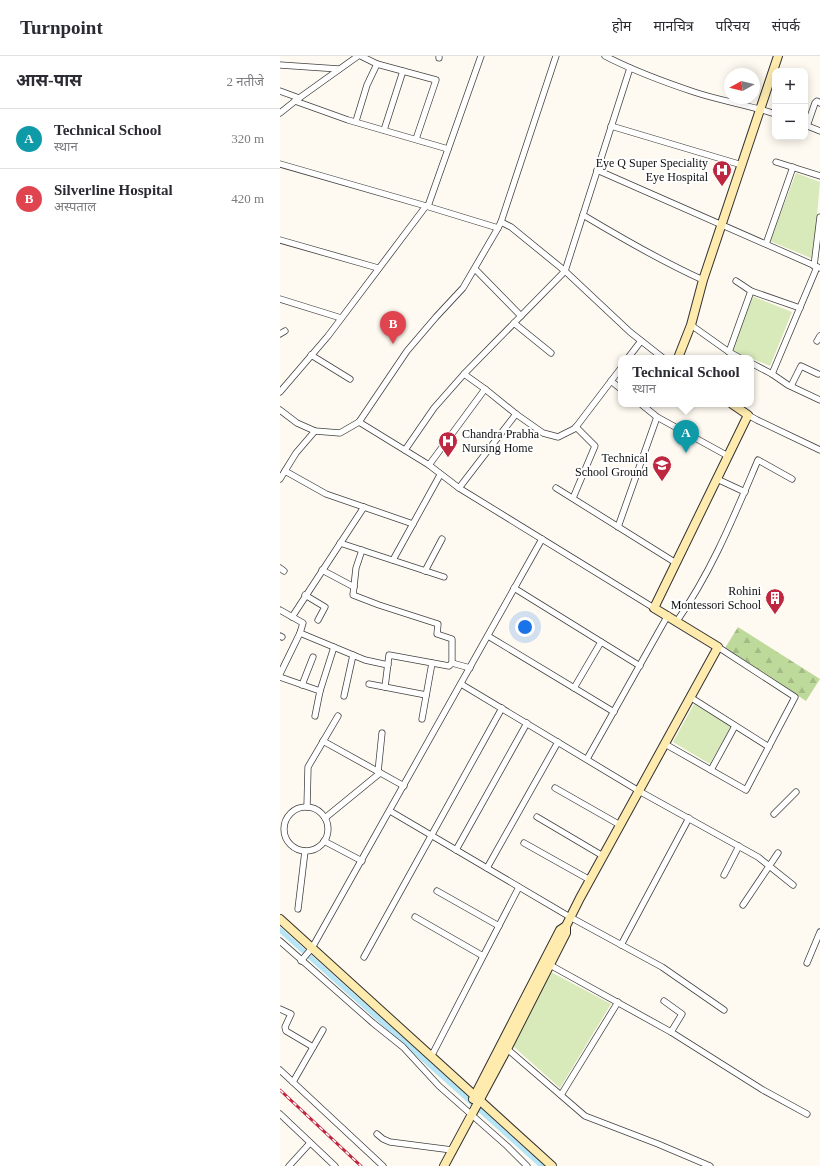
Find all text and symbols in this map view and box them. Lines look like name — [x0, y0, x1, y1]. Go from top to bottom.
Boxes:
text: Turnpoint — [20, 17, 103, 38]
text: होम — [612, 19, 631, 34]
text: मानचित्र — [653, 19, 694, 34]
text: परिचय — [716, 19, 750, 34]
text: संपर्क — [772, 19, 800, 34]
north arrow — [724, 68, 760, 104]
map controls — [772, 68, 808, 140]
button: + — [772, 68, 808, 104]
text: आस-पास — [16, 71, 82, 90]
text: 2 नतीजे — [227, 74, 264, 89]
button: − — [772, 104, 808, 140]
text: Technical School — [54, 122, 161, 138]
text: A — [24, 131, 34, 146]
text: 320 m — [231, 131, 264, 146]
text: स्थान — [54, 139, 78, 154]
place label: Eye Q Super Speciality Eye Hospital — [596, 156, 709, 184]
hospital icon: Eye Q Super Speciality Eye Hospital — [711, 159, 733, 187]
text: Silverline Hospital — [54, 182, 173, 198]
text: B — [25, 191, 33, 206]
text: 420 m — [231, 191, 264, 206]
text: अस्पताल — [54, 199, 96, 214]
pin: B — [380, 311, 406, 344]
popup — [618, 355, 754, 407]
text: Technical School — [632, 364, 740, 380]
text: स्थान — [632, 381, 656, 396]
pin: A — [673, 420, 699, 453]
place label: Chandra Prabha Nursing Home — [462, 427, 540, 455]
hospital icon: Chandra Prabha Nursing Home — [437, 430, 459, 458]
place label: Technical School Ground — [575, 451, 649, 479]
school or university icon: Technical School Ground — [651, 454, 673, 482]
place label: Rohini Montessori School — [671, 584, 762, 612]
building icon: Rohini Montessori School — [764, 587, 786, 615]
your location — [515, 617, 535, 637]

